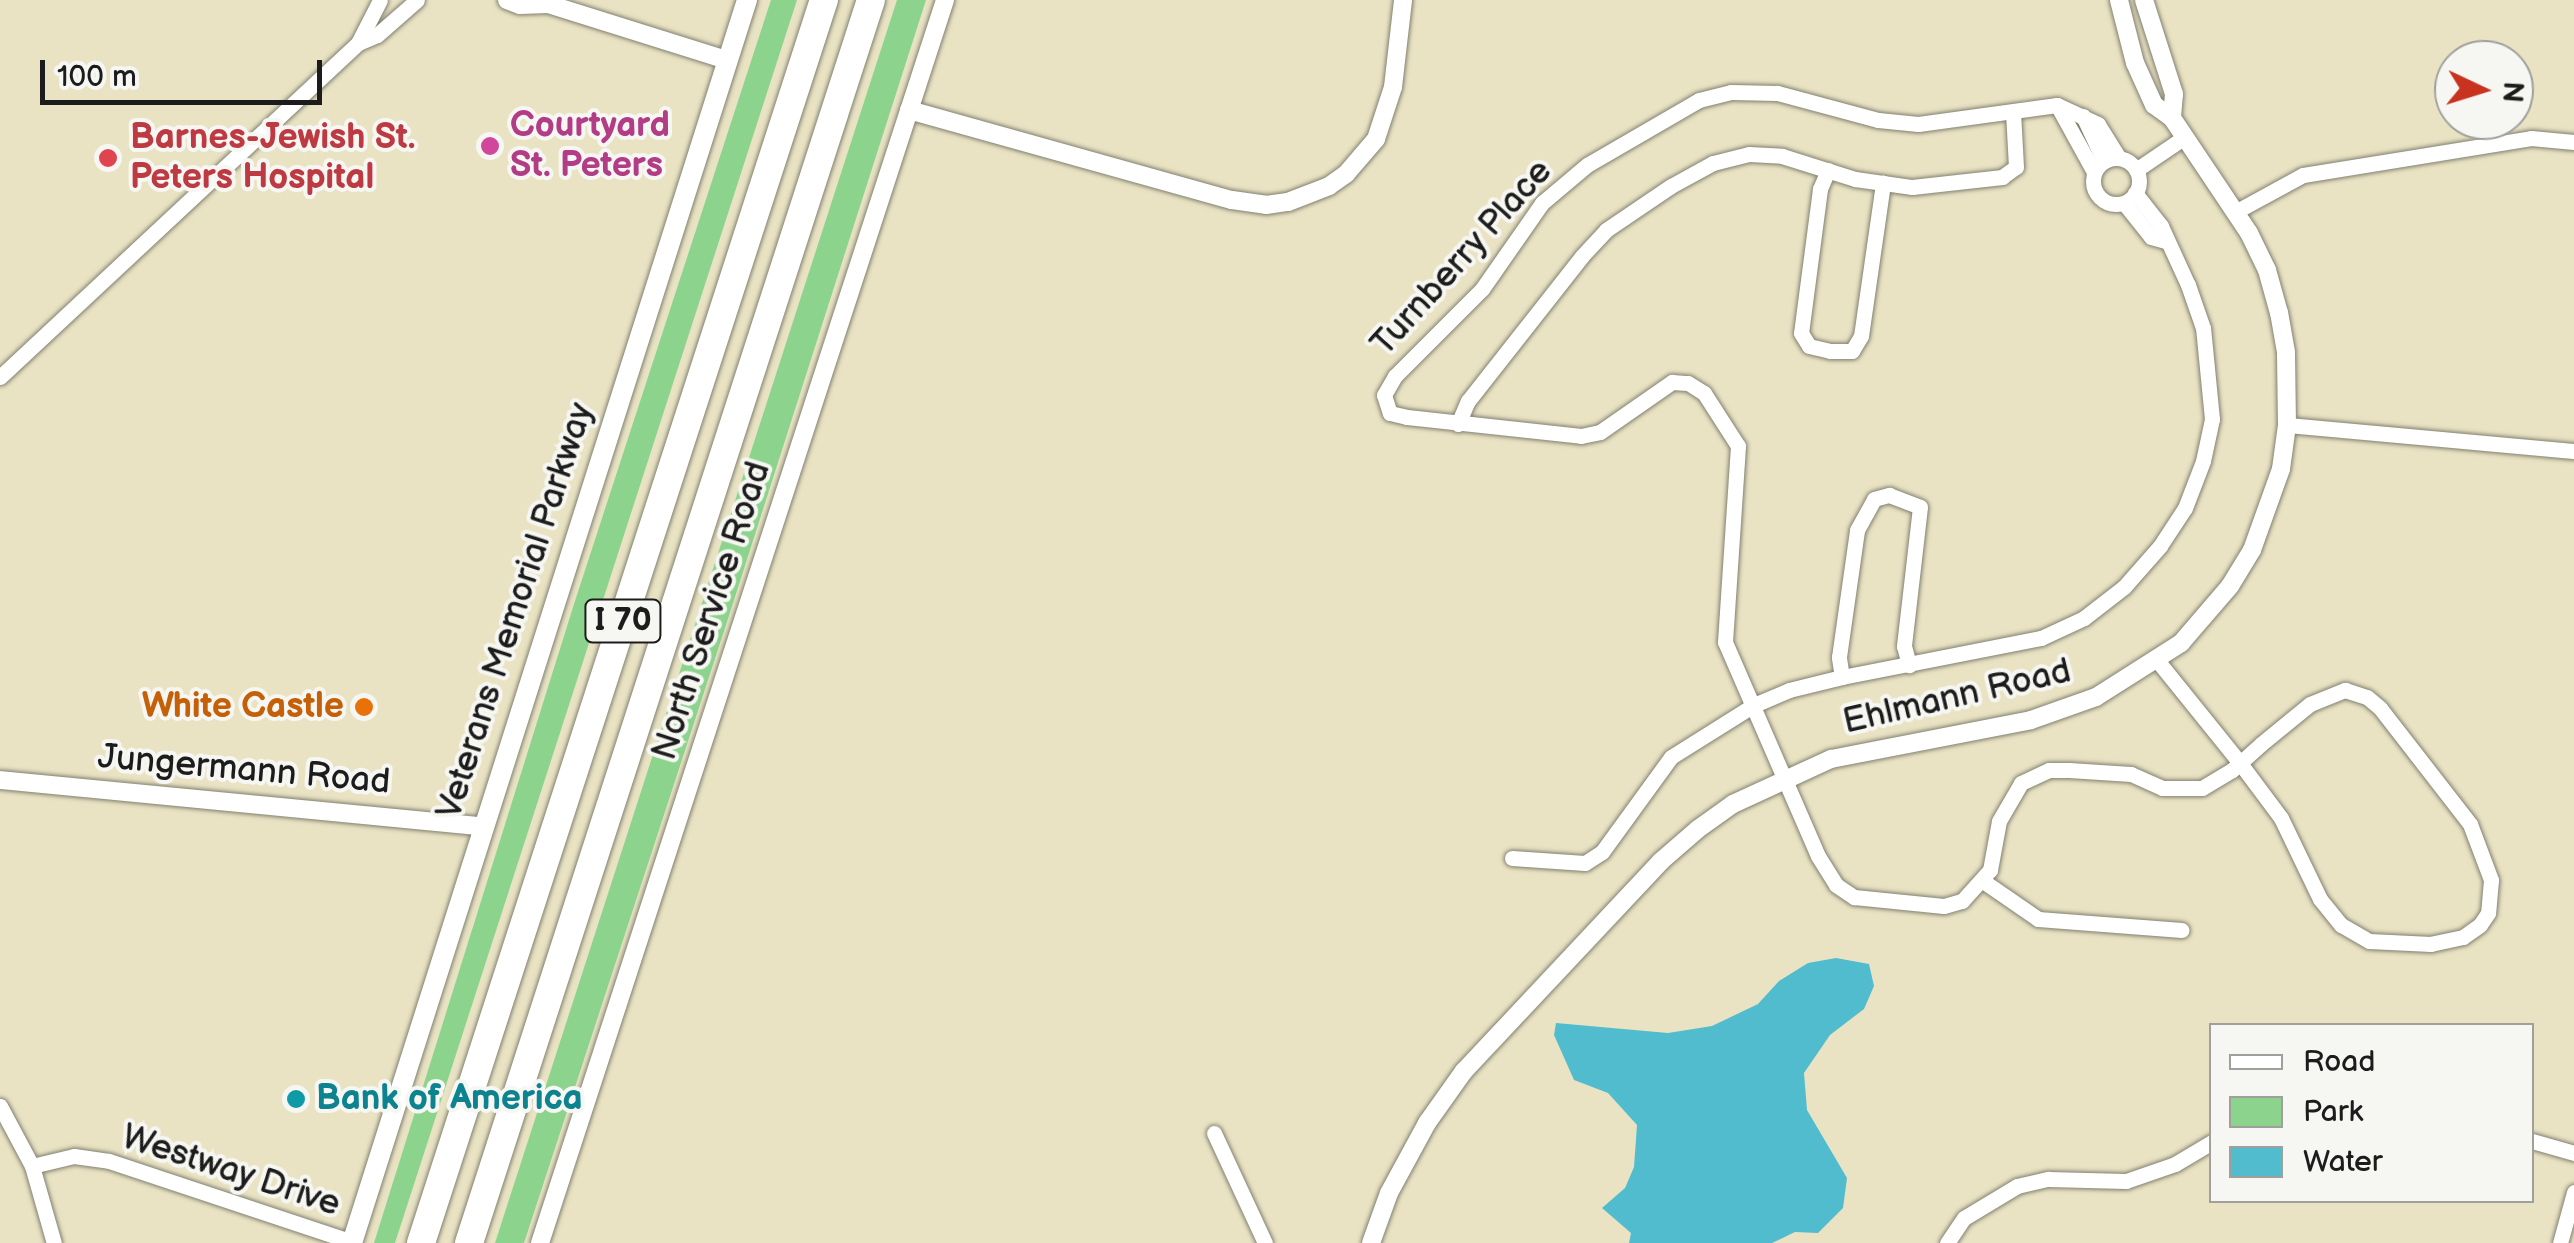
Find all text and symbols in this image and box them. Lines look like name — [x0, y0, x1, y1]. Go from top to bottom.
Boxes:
scale bar — [45, 40, 328, 102]
north arrow — [2434, 40, 2534, 140]
text: 100 m — [57, 59, 137, 95]
text: N — [2495, 80, 2530, 104]
place label: Courtyard St. Peters — [510, 105, 670, 187]
place label: Barnes-Jewish St. Peters Hospital — [130, 117, 415, 199]
marker: Courtyard St. Peters — [479, 135, 501, 157]
marker: Barnes-Jewish St. Peters Hospital — [95, 145, 121, 171]
street label: Turnberry Place — [1362, 150, 1562, 366]
street label: Veterans Memorial Parkway — [429, 398, 603, 824]
street label: North Service Road — [644, 456, 780, 766]
road number: I 70 — [583, 594, 663, 648]
street label: Ehlmann Road — [1839, 650, 2075, 744]
place label: White Castle — [142, 686, 344, 728]
marker: White Castle — [353, 696, 375, 718]
street label: Jungermann Road — [96, 736, 392, 804]
legend — [2209, 1023, 2534, 1203]
text: Road — [2303, 1044, 2376, 1080]
place label: Bank of America — [316, 1078, 583, 1120]
marker: Bank of America — [285, 1088, 307, 1110]
text: Park — [2303, 1094, 2363, 1130]
street label: Westway Drive — [115, 1116, 347, 1226]
text: Water — [2303, 1144, 2383, 1180]

